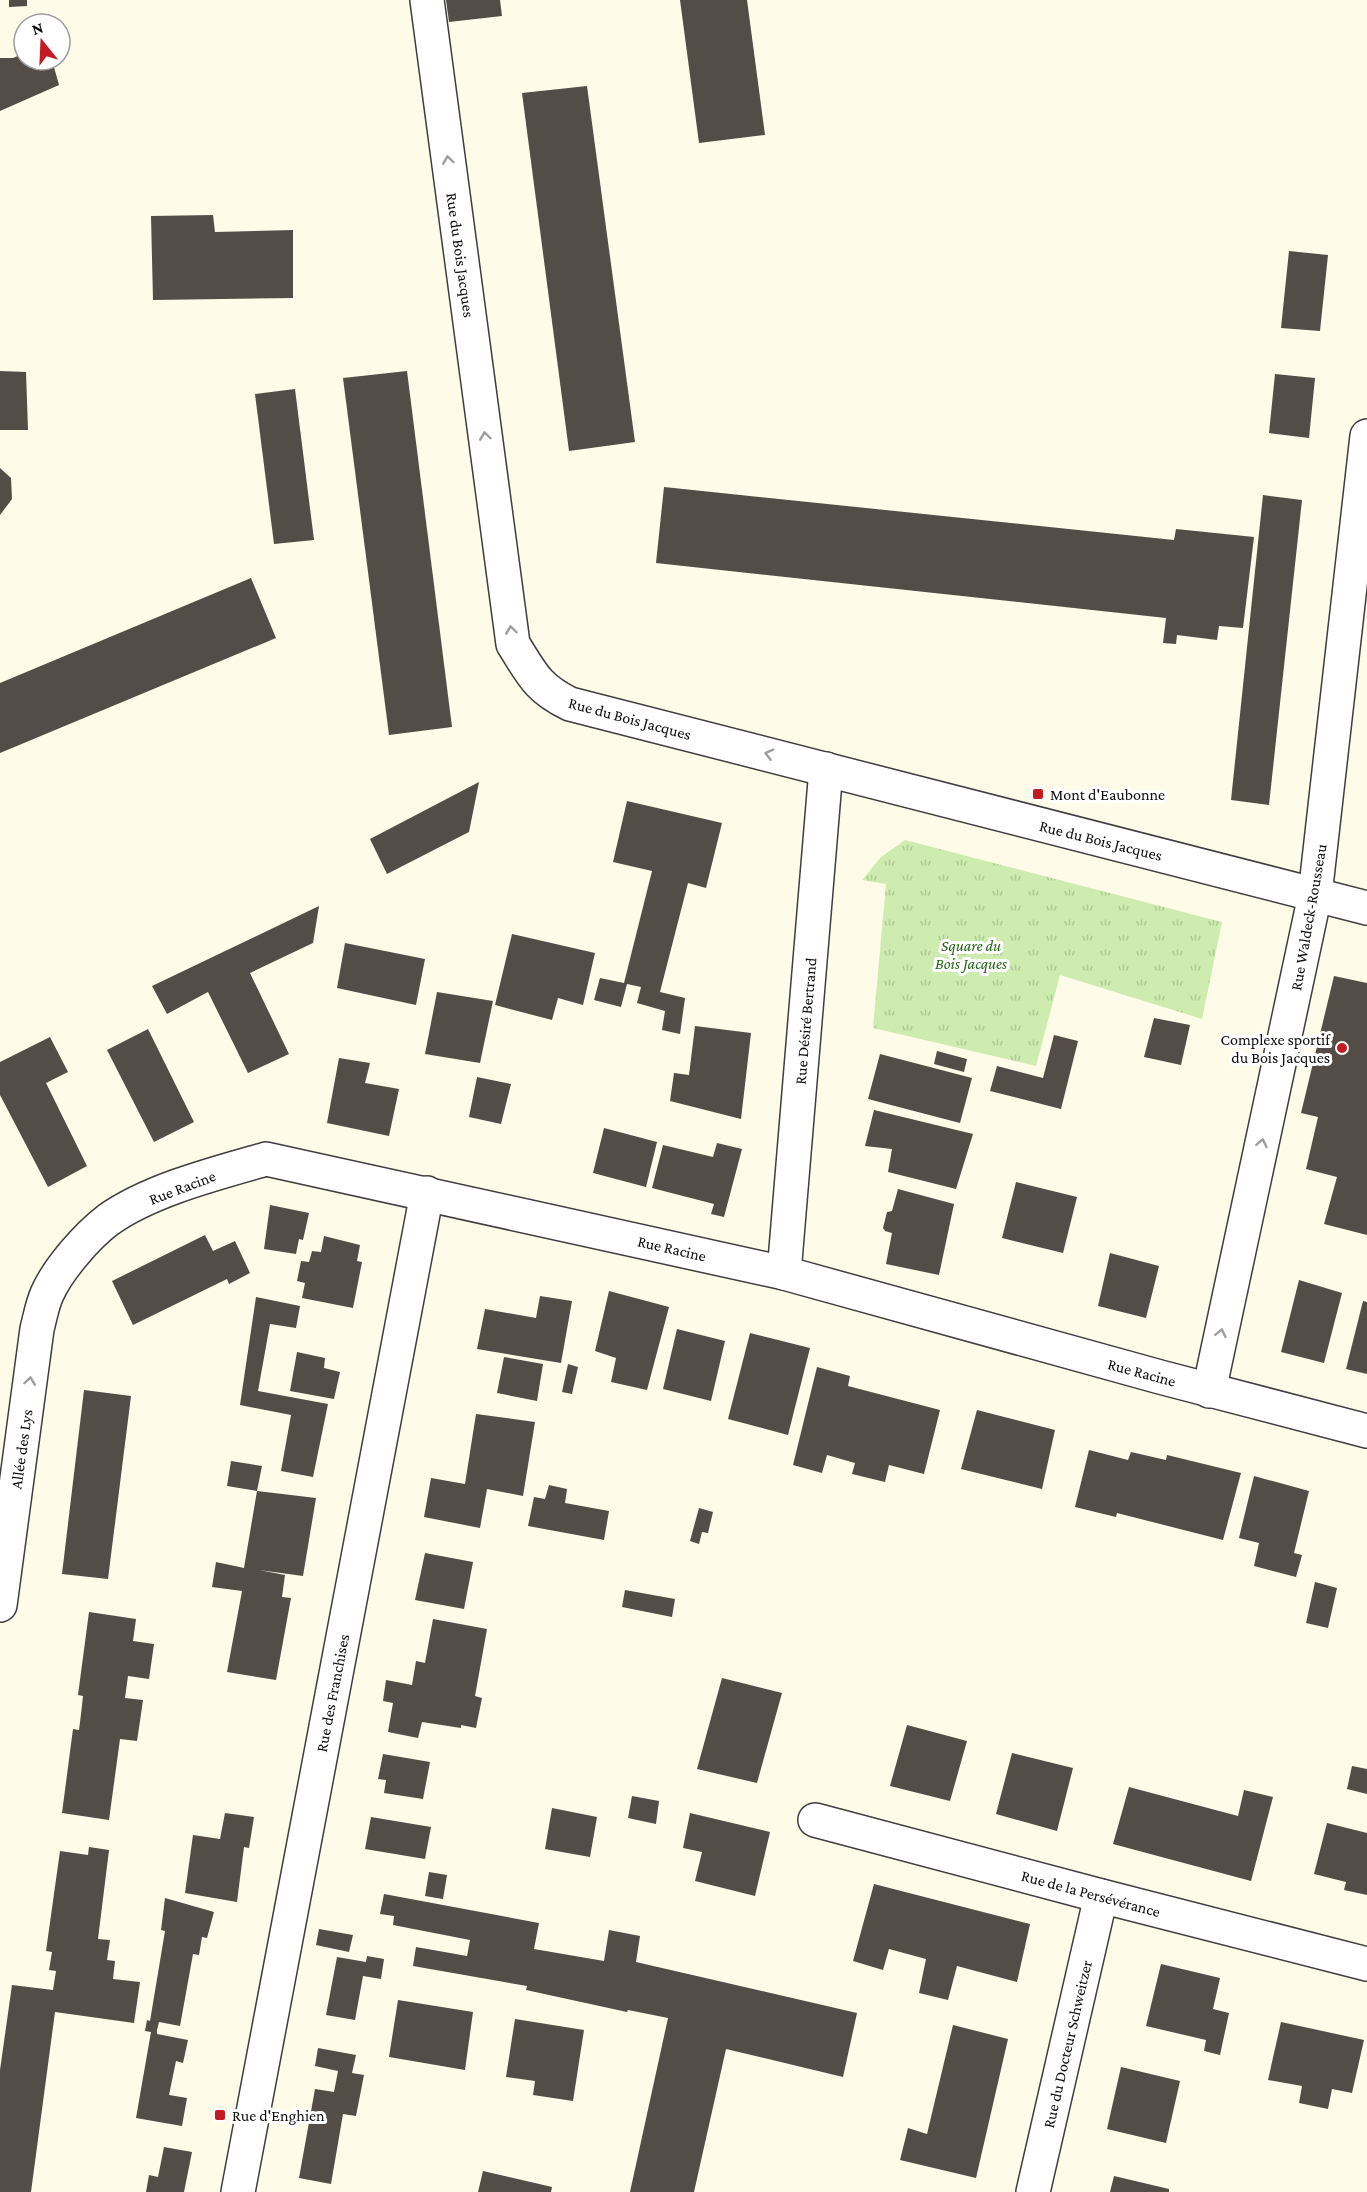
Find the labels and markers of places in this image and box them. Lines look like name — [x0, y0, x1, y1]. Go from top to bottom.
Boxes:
place label: Mont d'Eaubonne — [1050, 786, 1165, 803]
marker: Mont d'Eaubonne — [1031, 787, 1045, 801]
place label: Complexe sportif du Bois Jacques — [1221, 1031, 1331, 1067]
marker: Complexe sportif du Bois Jacques — [1335, 1041, 1349, 1055]
place label: Rue d'Enghien — [232, 2107, 325, 2125]
marker: Rue d'Enghien — [213, 2108, 227, 2122]

